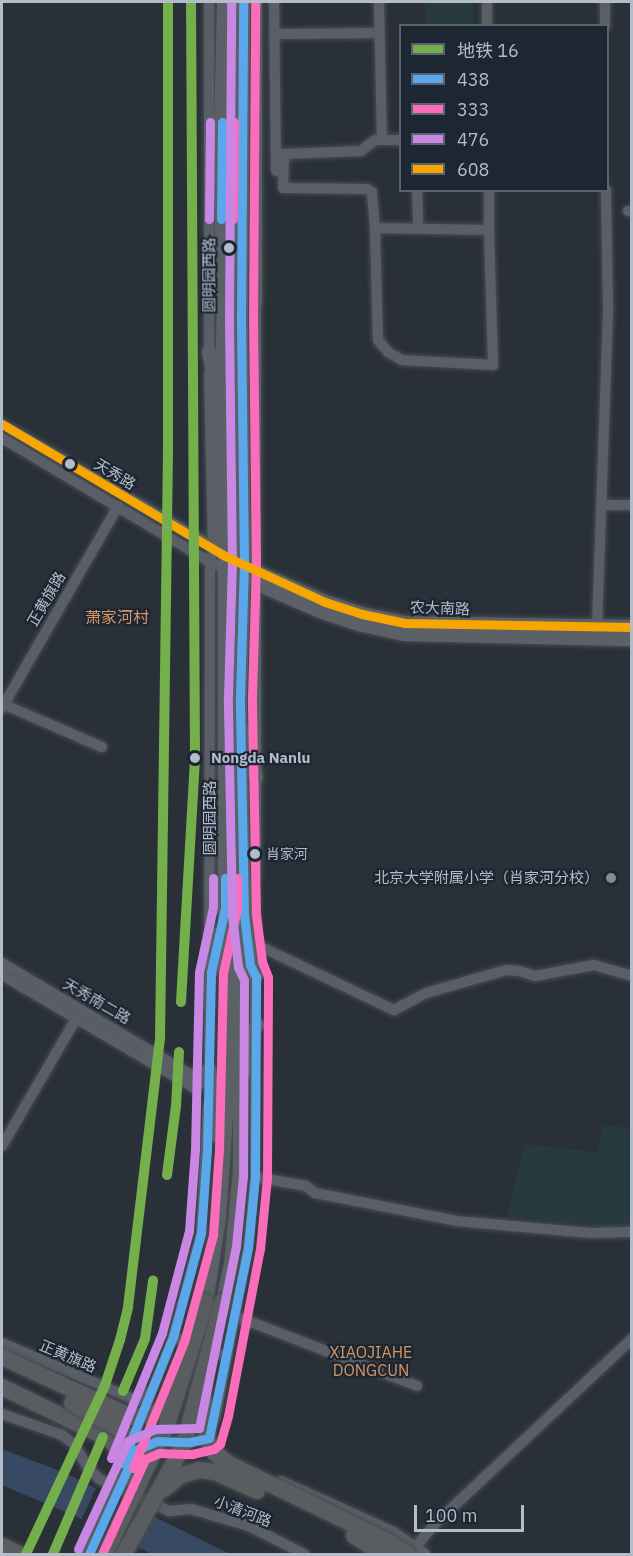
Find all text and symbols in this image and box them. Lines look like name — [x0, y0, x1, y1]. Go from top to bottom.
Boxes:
legend — [399, 24, 609, 192]
text: 地铁 16 — [457, 39, 519, 62]
text: 438 — [457, 68, 489, 91]
text: 333 — [457, 98, 489, 121]
text: 476 — [457, 128, 489, 151]
text: 608 — [457, 158, 489, 181]
street label: 圆明园西路 — [200, 238, 218, 312]
unlabelled marker — [223, 242, 235, 254]
street label: 天秀路 — [91, 455, 139, 493]
unlabelled marker — [64, 458, 76, 470]
street label: 正黄旗路 — [23, 569, 69, 629]
street label: 农大南路 — [410, 598, 470, 618]
district label: 萧家河村 — [85, 607, 149, 627]
marker: Nongda Nanlu — [184, 747, 206, 769]
place label: Nongda Nanlu — [211, 749, 310, 767]
street label: 圆明园西路 — [201, 781, 219, 855]
place label: 肖家河 — [266, 846, 308, 862]
marker: 肖家河 — [249, 848, 261, 860]
place label: 北京大学附属小学（肖家河分校） — [374, 869, 599, 887]
marker: 北京大学附属小学（肖家河分校） — [604, 871, 618, 885]
street label: 天秀南二路 — [60, 974, 134, 1028]
street label: 正黄旗路 — [37, 1336, 99, 1376]
district label: XIAOJIAHE DONGCUN — [323, 1342, 419, 1380]
street label: 小清河路 — [212, 1492, 274, 1530]
scale bar — [417, 1493, 526, 1531]
text: 100 m — [425, 1504, 477, 1527]

